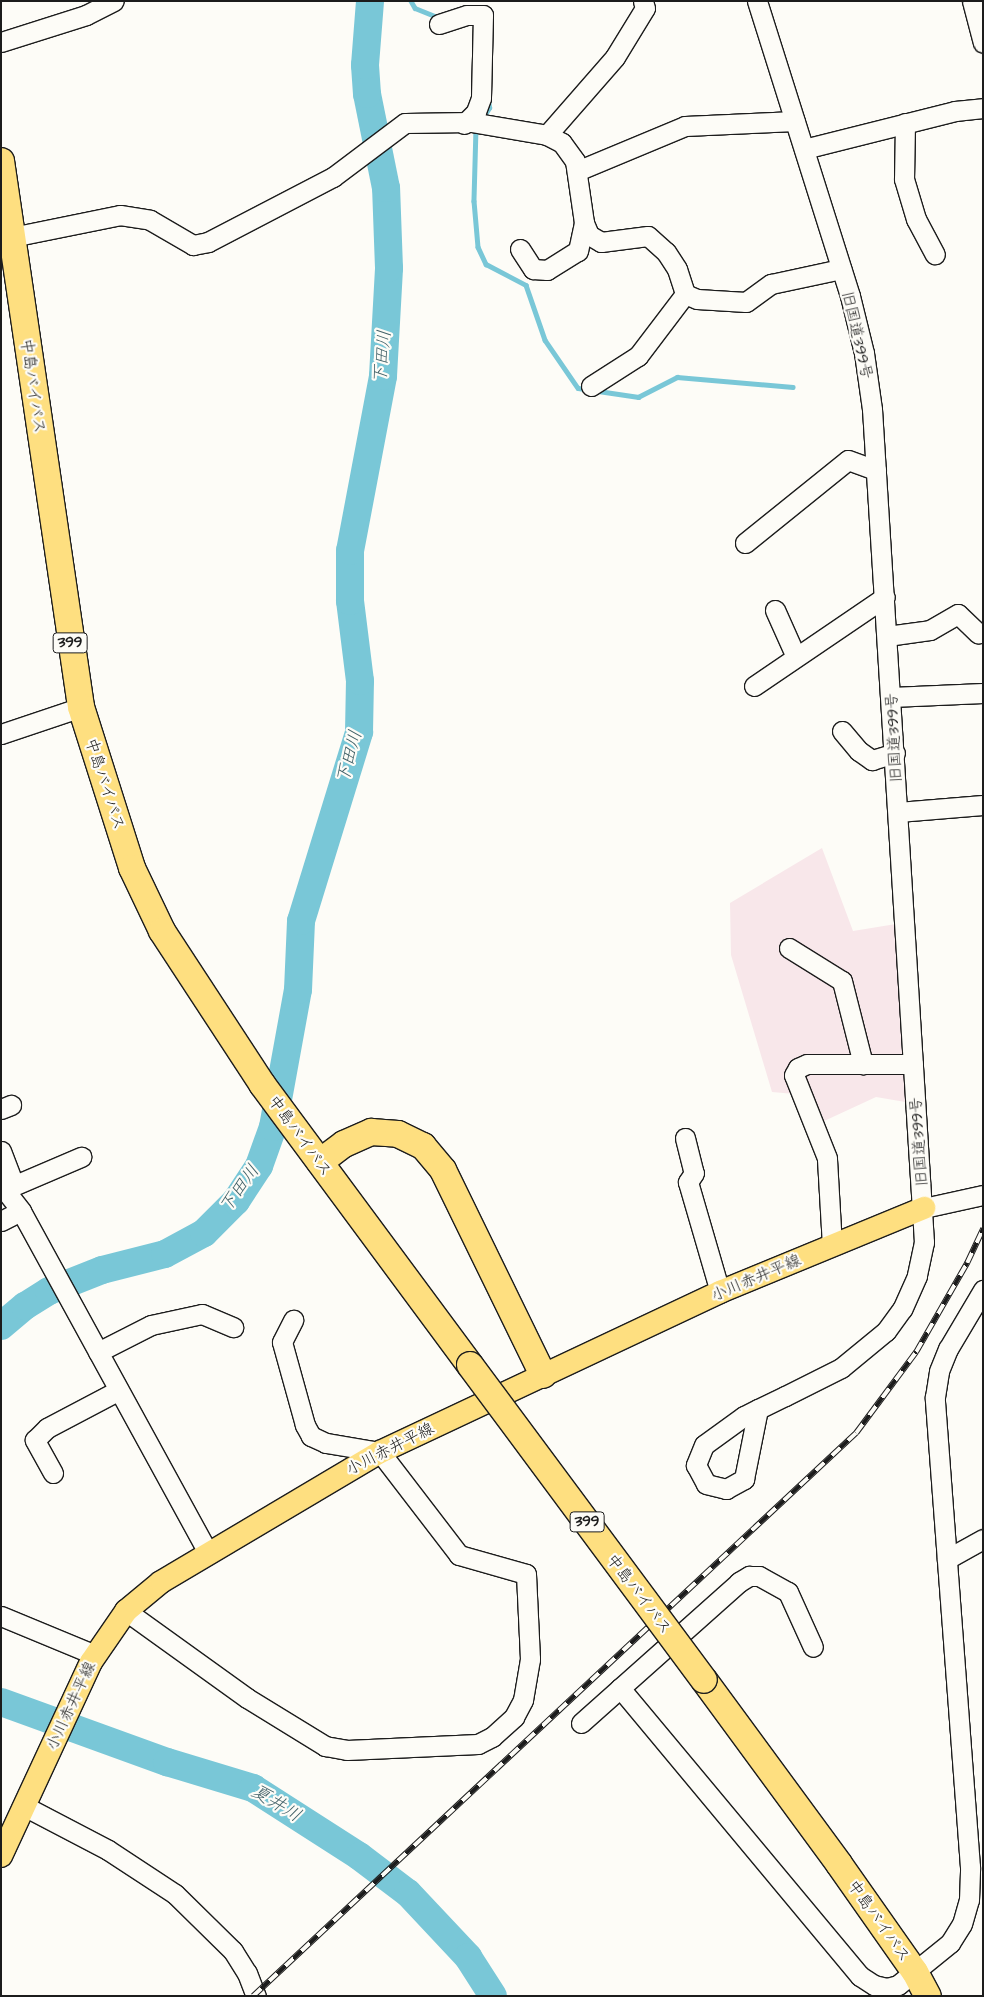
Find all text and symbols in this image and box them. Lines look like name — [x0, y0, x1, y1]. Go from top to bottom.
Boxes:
street label: 旧国道399号 — [837, 289, 877, 381]
water label: 下田川 — [370, 329, 396, 385]
street label: 中島バイパス — [17, 337, 49, 435]
road number: 399 — [52, 630, 88, 656]
street label: 旧国道399号 — [882, 692, 906, 784]
water label: 下田川 — [333, 728, 367, 786]
street label: 中島バイパス — [81, 735, 129, 833]
street label: 中島バイパス — [264, 1092, 336, 1180]
street label: 旧国道399号 — [906, 1096, 932, 1188]
water label: 下田川 — [215, 1161, 265, 1217]
street label: 小川赤井平線 — [708, 1250, 804, 1306]
street label: 小川赤井平線 — [343, 1419, 437, 1479]
road number: 399 — [570, 1510, 604, 1534]
street label: 中島バイパス — [602, 1550, 676, 1638]
street label: 小川赤井平線 — [42, 1658, 100, 1754]
water label: 夏井川 — [247, 1781, 305, 1827]
street label: 中島バイパス — [844, 1876, 914, 1966]

